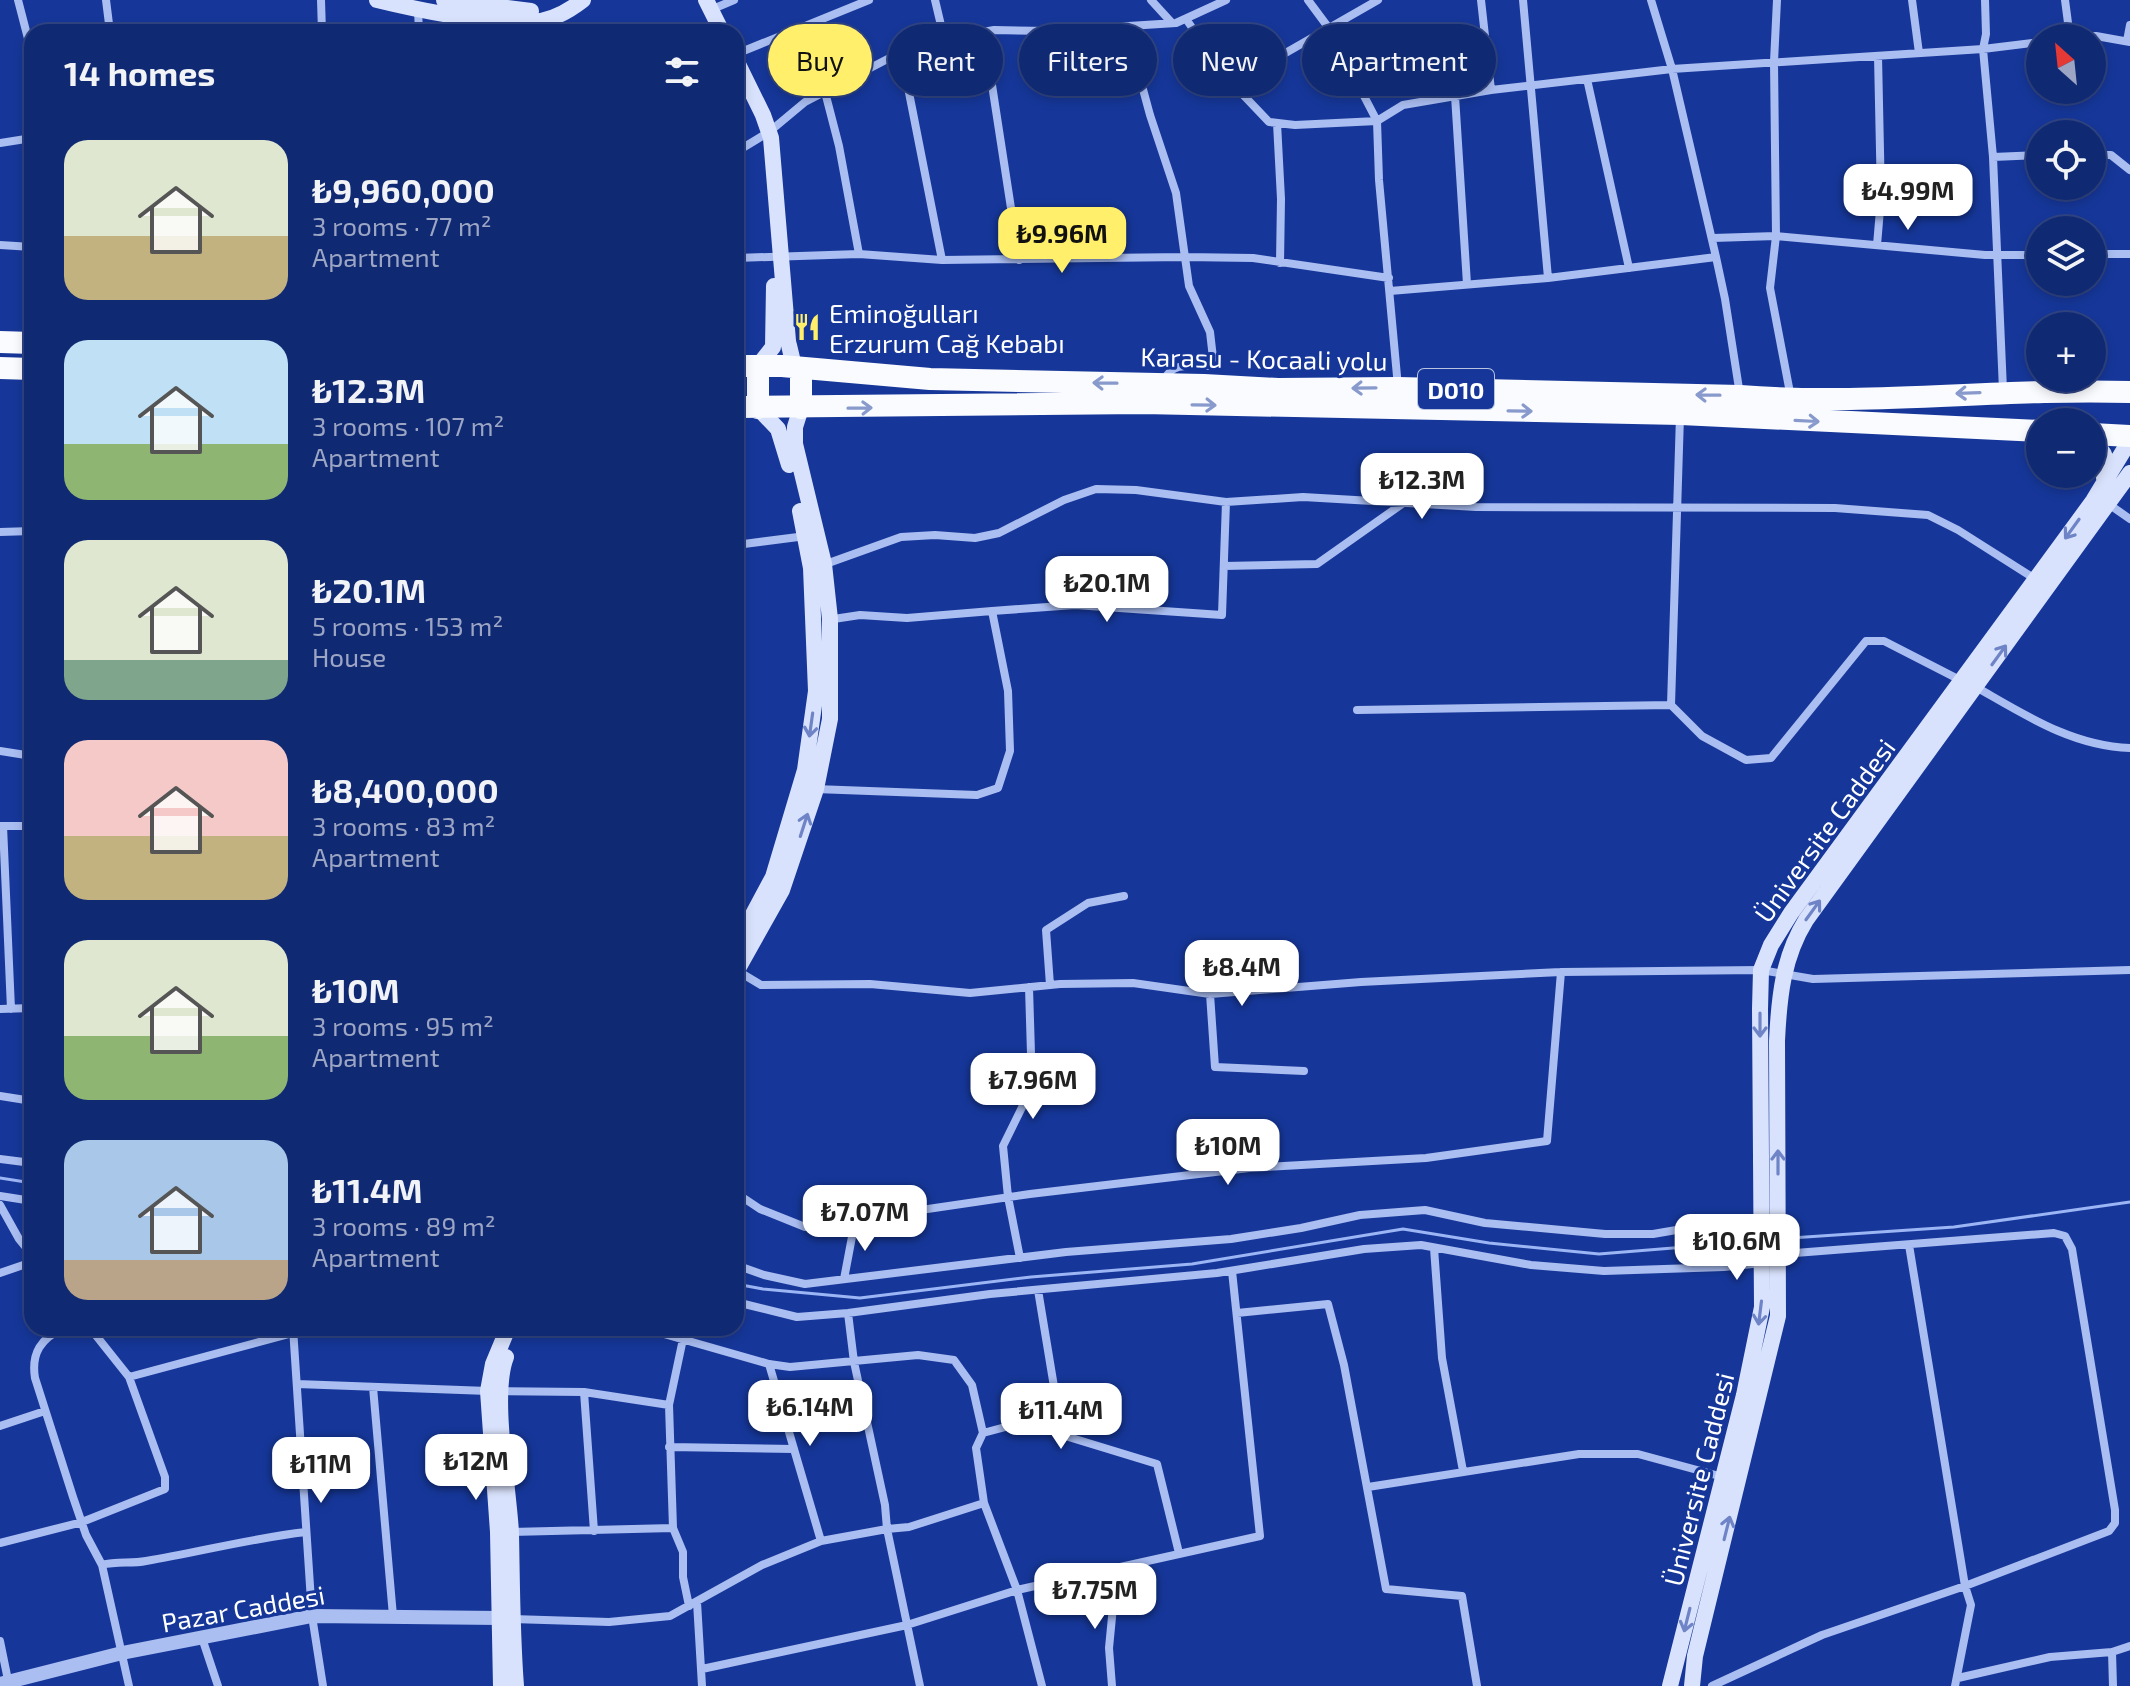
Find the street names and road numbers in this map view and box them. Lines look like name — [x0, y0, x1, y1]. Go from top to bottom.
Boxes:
street label: Karasu - Kocaali yolu — [1140, 340, 1388, 376]
road number: D010 — [1418, 369, 1494, 409]
street label: Üniversite Caddesi — [1747, 732, 1901, 928]
street label: Üniversite Caddesi — [1657, 1369, 1739, 1589]
street label: Pazar Caddesi — [159, 1578, 327, 1638]

